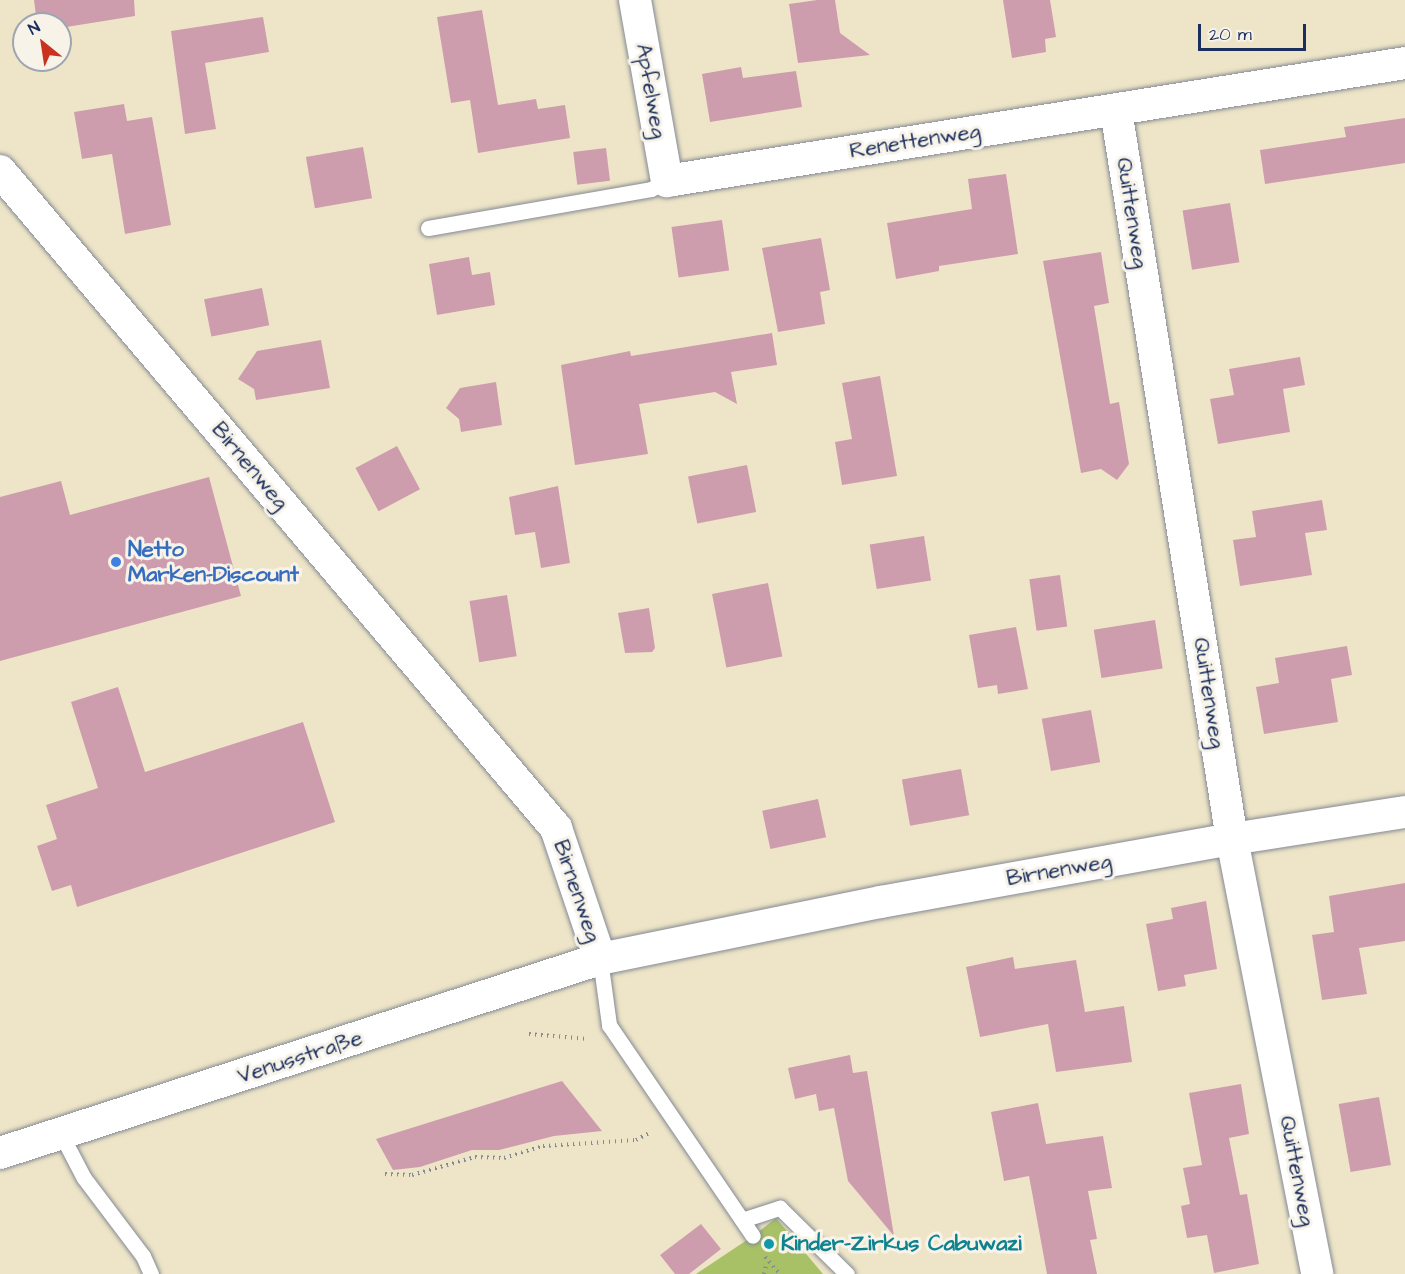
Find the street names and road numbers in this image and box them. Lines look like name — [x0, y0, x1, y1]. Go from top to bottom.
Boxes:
street label: Apfelweg — [630, 42, 672, 140]
street label: Renettenweg — [848, 118, 982, 164]
street label: Quittenweg — [1110, 156, 1154, 270]
street label: Birnenweg — [206, 417, 294, 515]
street label: Quittenweg — [1187, 636, 1231, 750]
street label: Birnenweg — [547, 837, 607, 945]
street label: Birnenweg — [1004, 848, 1114, 892]
street label: Venusstraße — [234, 1024, 366, 1090]
street label: Quittenweg — [1273, 1114, 1321, 1228]

